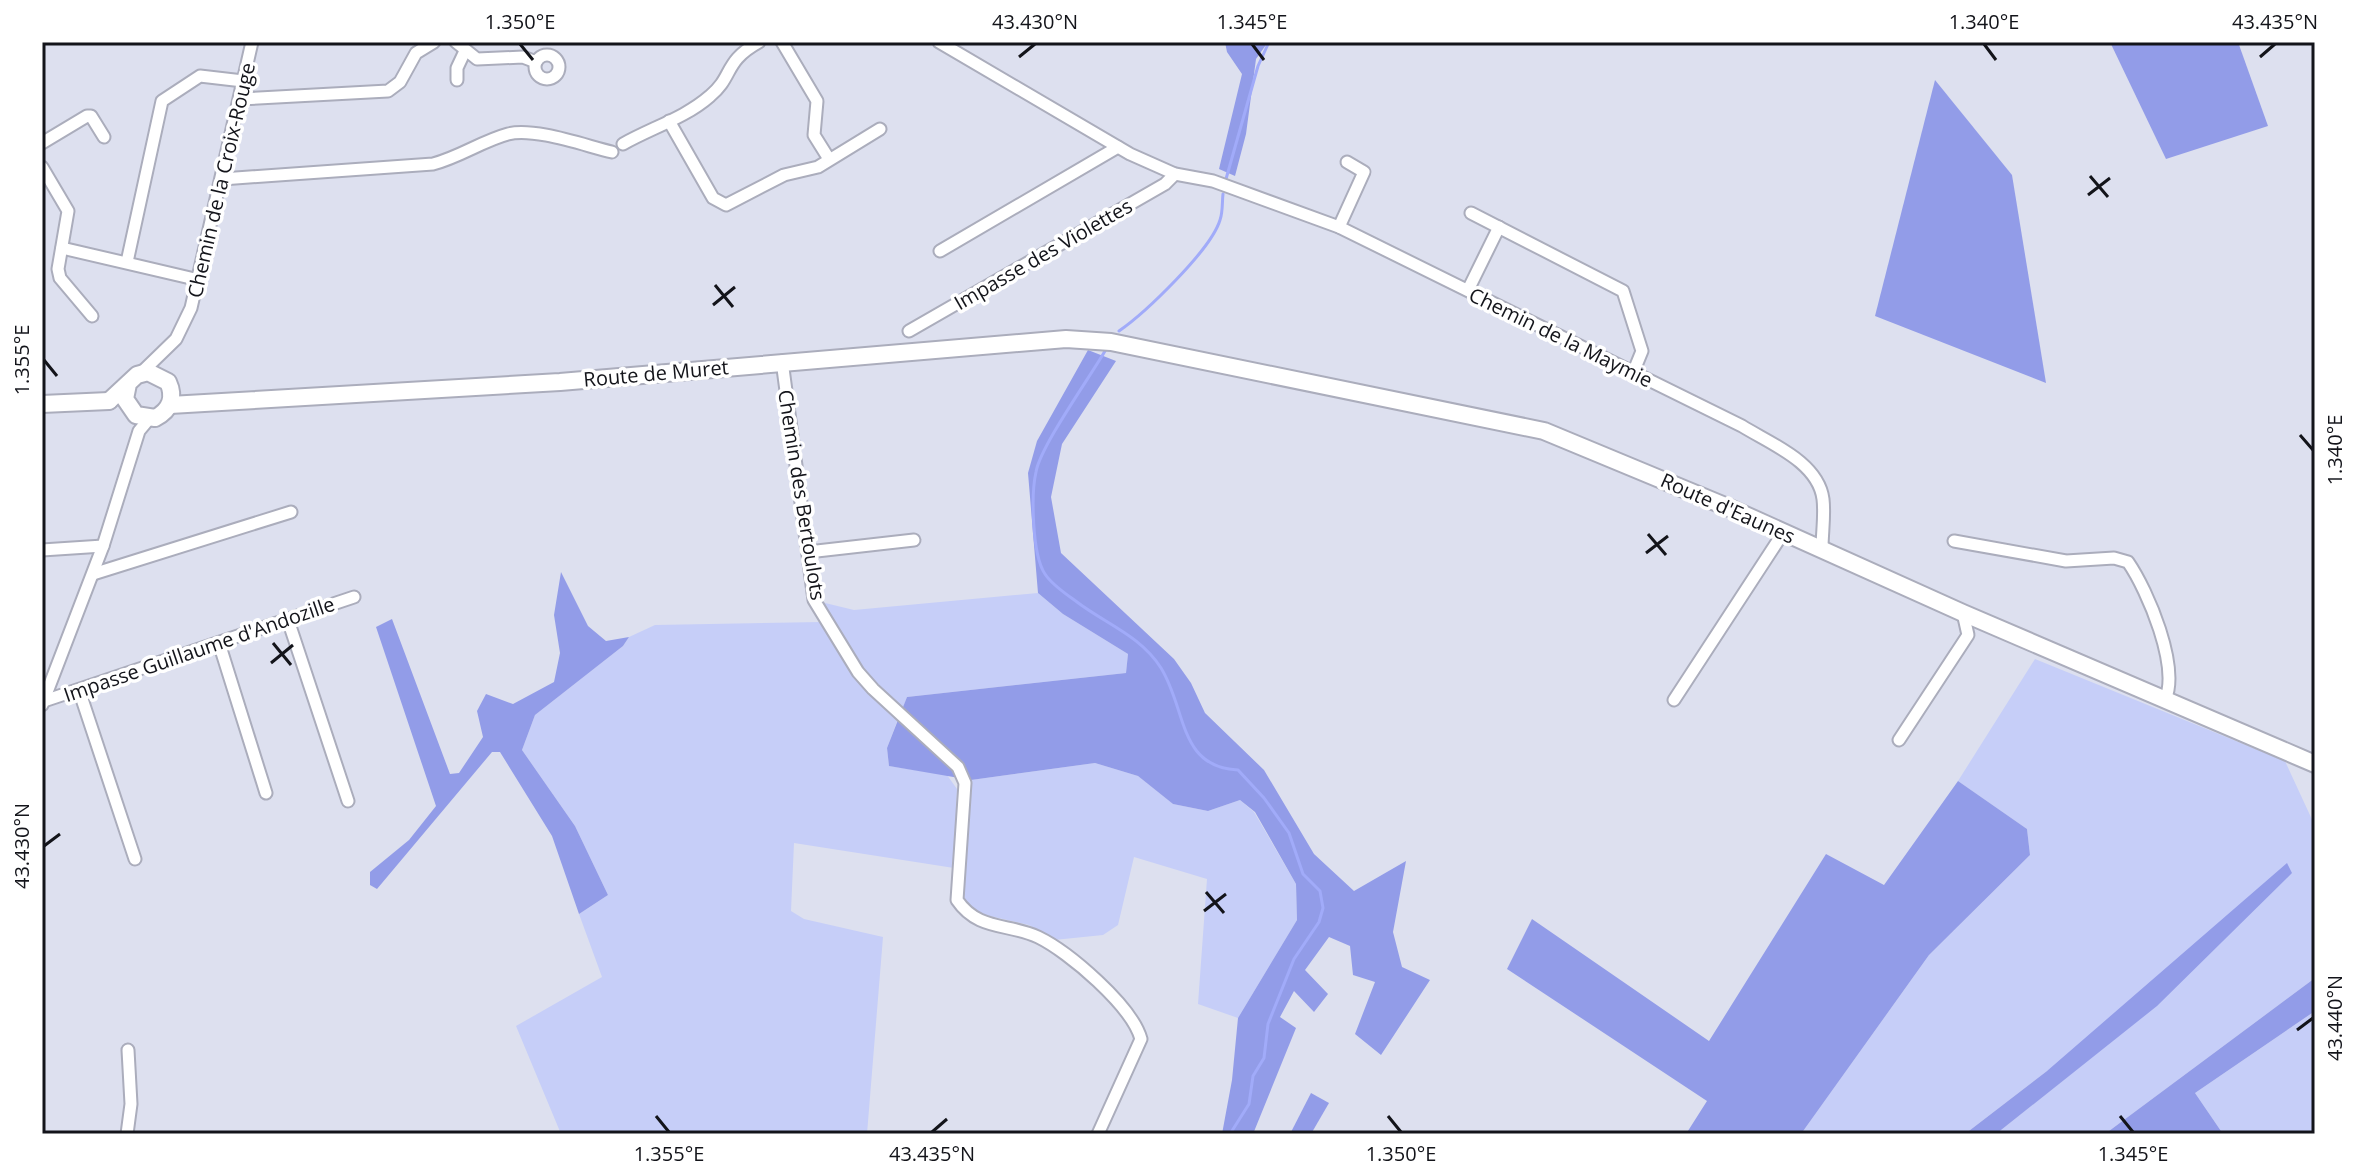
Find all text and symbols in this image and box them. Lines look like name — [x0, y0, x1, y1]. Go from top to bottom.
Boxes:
text: 1.350°E — [485, 8, 555, 35]
text: 43.430°N — [992, 8, 1078, 35]
text: 1.345°E — [1217, 8, 1287, 35]
text: 1.340°E — [1949, 8, 2019, 35]
text: 43.435°N — [2232, 8, 2318, 35]
street label: Chemin de la Croix-Rouge — [181, 60, 261, 300]
street label: Impasse des Violettes — [949, 192, 1137, 316]
street label: Chemin de la Maymie — [1465, 281, 1657, 393]
text: 1.355°E — [8, 325, 35, 395]
street label: Route de Muret — [582, 353, 730, 393]
street label: Chemin des Bertoulots — [772, 388, 832, 602]
text: 1.340°E — [2321, 415, 2348, 485]
street label: Route d'Eaunes — [1657, 466, 1799, 550]
street label: Impasse Guillaume d'Andozille — [60, 590, 338, 708]
text: 43.430°N — [8, 803, 35, 889]
text: 43.440°N — [2321, 975, 2348, 1061]
text: 1.355°E — [634, 1140, 704, 1167]
text: 43.435°N — [889, 1140, 975, 1167]
text: 1.350°E — [1366, 1140, 1436, 1167]
text: 1.345°E — [2098, 1140, 2168, 1167]

